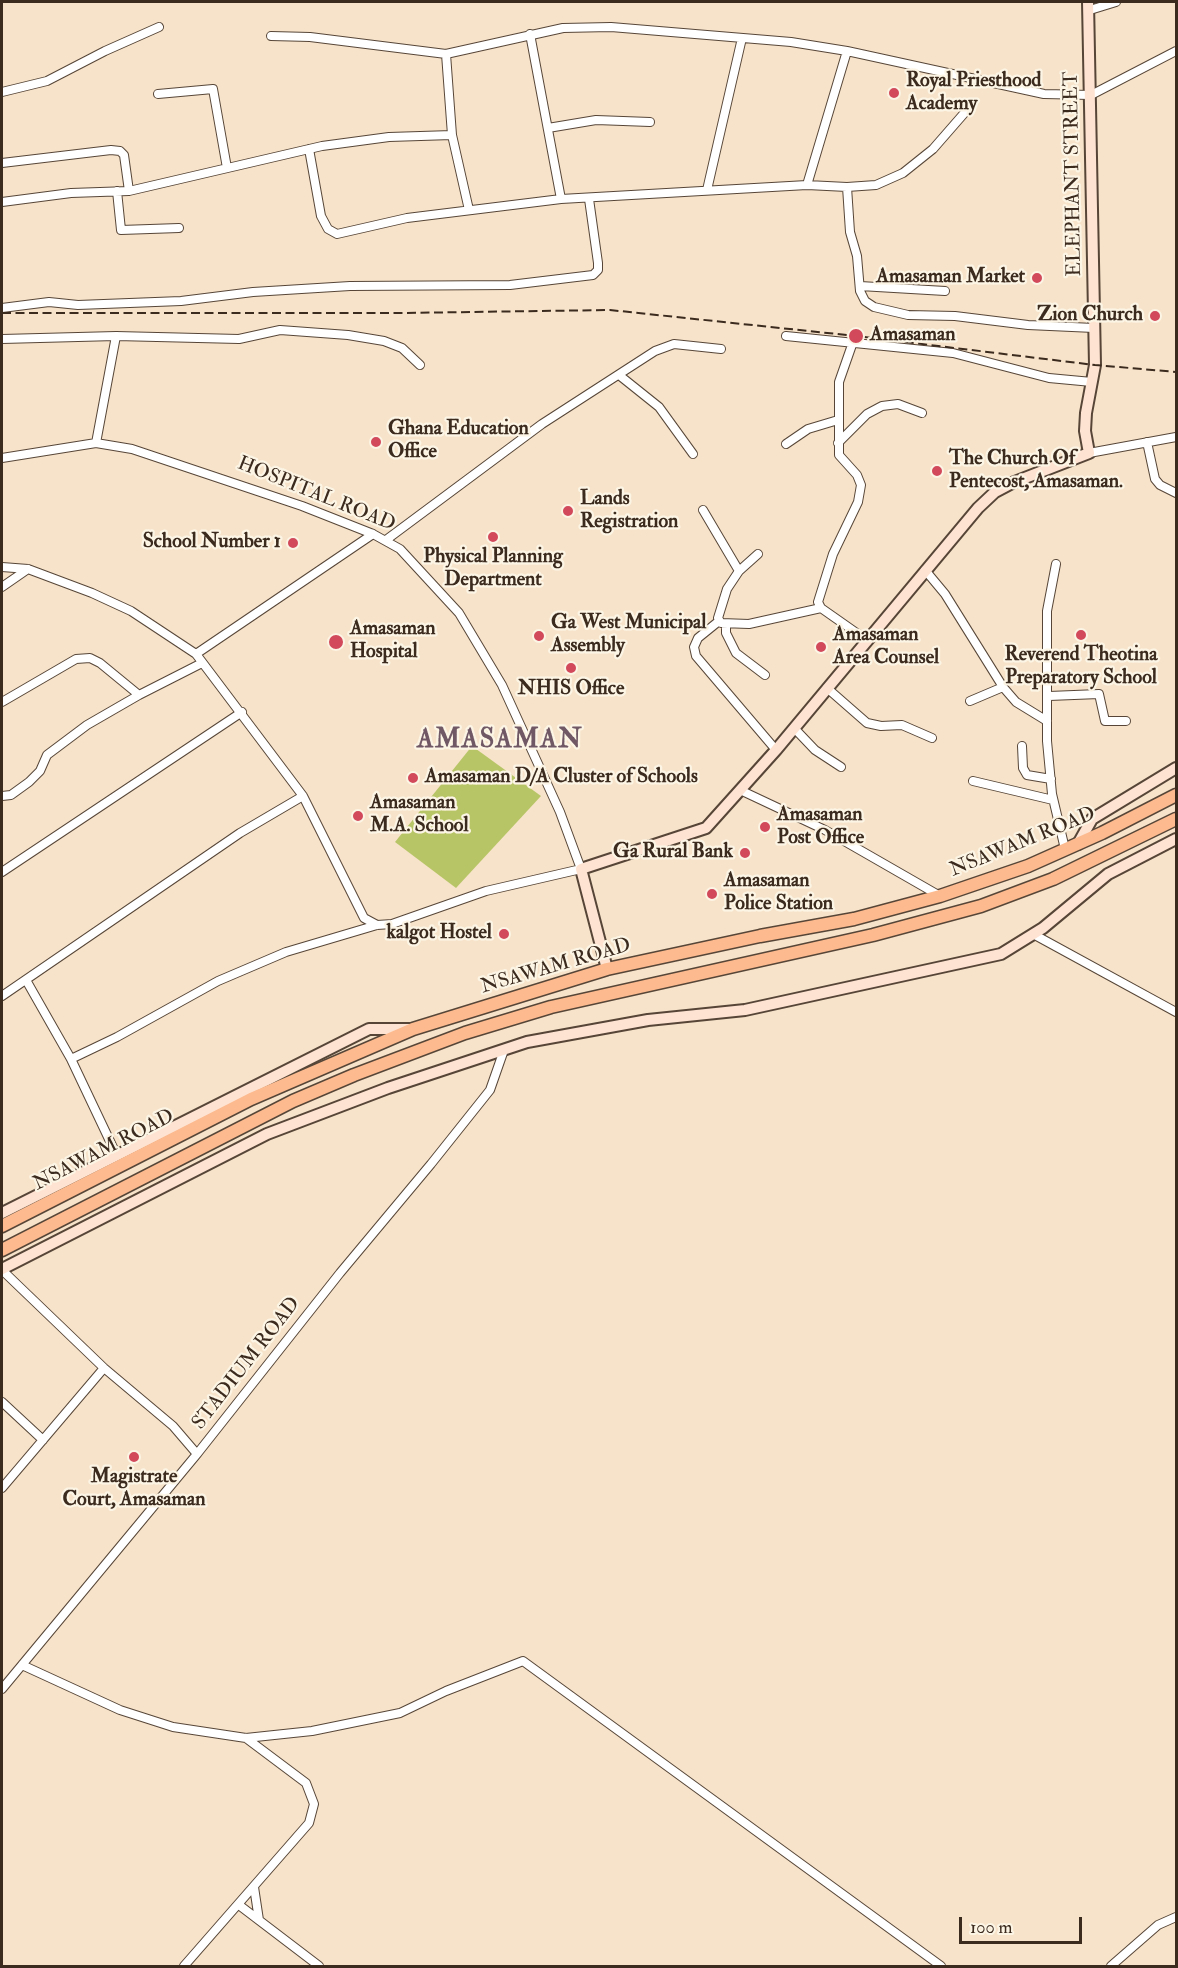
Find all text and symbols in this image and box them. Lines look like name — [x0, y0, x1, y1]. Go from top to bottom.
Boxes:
place label: Royal Priesthood Academy — [906, 70, 1041, 117]
street label: ELEPHANT STREET — [1060, 71, 1088, 277]
marker: Royal Priesthood Academy — [887, 86, 901, 100]
place label: Amasaman Market — [876, 266, 1025, 290]
marker: Amasaman Market — [1030, 271, 1044, 285]
place label: Zion Church — [1037, 304, 1143, 328]
marker: Zion Church — [1148, 309, 1162, 323]
place label: Amasaman — [870, 324, 956, 348]
marker: Amasaman — [847, 327, 865, 345]
place label: Ghana Education Office — [388, 418, 529, 465]
marker: Ghana Education Office — [369, 435, 383, 449]
place label: The Church Of Pentecost, Amasaman. — [949, 448, 1123, 495]
street label: HOSPITAL ROAD — [234, 452, 398, 538]
marker: The Church Of Pentecost, Amasaman. — [930, 464, 944, 478]
place label: Lands Registration — [580, 488, 678, 535]
marker: Lands Registration — [561, 504, 575, 518]
marker: Physical Planning Department — [486, 530, 500, 544]
place label: School Number 1 — [143, 531, 281, 555]
marker: School Number 1 — [286, 536, 300, 550]
place label: Physical Planning Department — [423, 546, 563, 593]
place label: Ga West Municipal Assembly — [551, 612, 706, 659]
place label: Amasaman Hospital — [350, 618, 436, 665]
place label: Amasaman Area Counsel — [833, 624, 939, 671]
marker: Reverend Theotina Preparatory School — [1074, 628, 1088, 642]
marker: Ga West Municipal Assembly — [532, 629, 546, 643]
marker: Amasaman Hospital — [327, 633, 345, 651]
marker: Amasaman Area Counsel — [814, 640, 828, 654]
place label: Reverend Theotina Preparatory School — [1004, 644, 1158, 691]
marker: NHIS Office — [564, 661, 578, 675]
place label: NHIS Office — [518, 678, 624, 702]
district label: AMASAMAN — [417, 725, 583, 757]
place label: Amasaman D/A Cluster of Schools — [425, 766, 698, 790]
marker: Amasaman D/A Cluster of Schools — [406, 771, 420, 785]
place label: Amasaman M.A. School — [370, 792, 469, 839]
street label: NSAWAM ROAD — [947, 803, 1099, 883]
place label: Amasaman Post Office — [777, 804, 864, 851]
marker: Amasaman M.A. School — [351, 809, 365, 823]
marker: Amasaman Post Office — [758, 820, 772, 834]
place label: Ga Rural Bank — [613, 841, 733, 865]
marker: Ga Rural Bank — [738, 846, 752, 860]
place label: Amasaman Police Station — [724, 870, 833, 917]
marker: Amasaman Police Station — [705, 887, 719, 901]
place label: kalgot Hostel — [387, 922, 492, 946]
marker: kalgot Hostel — [497, 927, 511, 941]
street label: NSAWAM ROAD — [478, 934, 634, 1000]
street label: NSAWAM ROAD — [30, 1105, 178, 1197]
street label: STADIUM ROAD — [188, 1293, 306, 1435]
marker: Magistrate Court, Amasaman — [127, 1450, 141, 1464]
place label: Magistrate Court, Amasaman — [62, 1466, 206, 1513]
scale bar — [962, 1905, 1085, 1943]
text: 100 m — [970, 1916, 1013, 1939]

